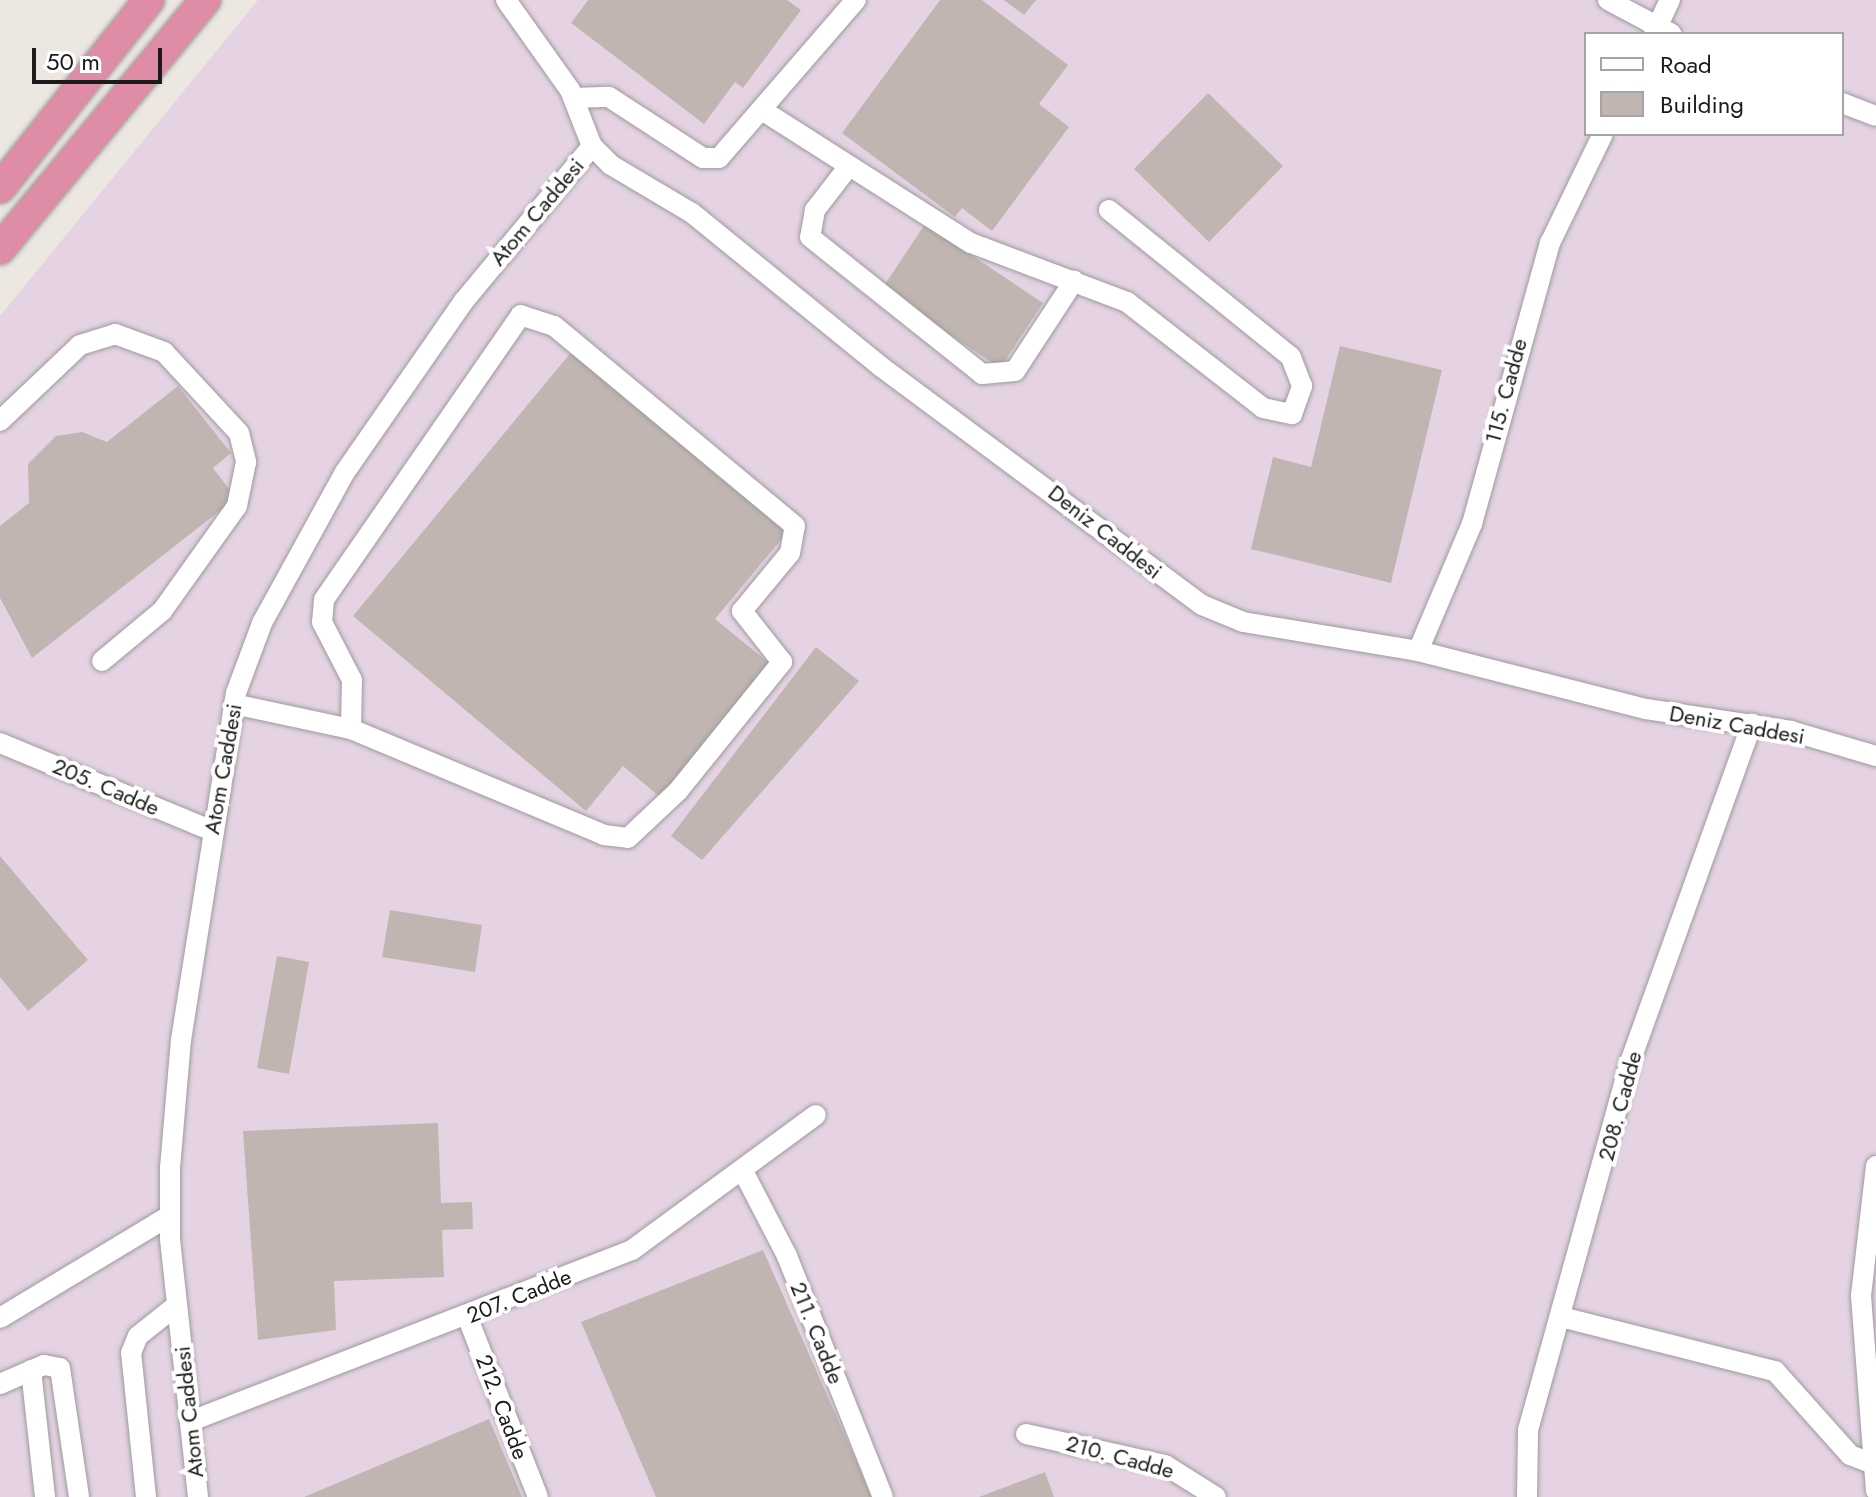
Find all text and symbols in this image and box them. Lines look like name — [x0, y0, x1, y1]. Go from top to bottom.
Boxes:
scale bar — [36, 32, 166, 82]
legend — [1584, 32, 1844, 136]
text: 50 m — [46, 44, 100, 79]
text: Road — [1660, 47, 1712, 82]
text: Building — [1660, 87, 1744, 122]
street label: Atom Caddesi — [484, 153, 590, 271]
street label: 115. Cadde — [1479, 336, 1533, 446]
street label: Deniz Caddesi — [1043, 479, 1167, 585]
street label: Deniz Caddesi — [1667, 700, 1807, 750]
street label: Atom Caddesi — [199, 702, 247, 836]
street label: 205. Cadde — [49, 753, 163, 821]
street label: 208. Cadde — [1593, 1048, 1647, 1164]
street label: 207. Cadde — [463, 1263, 575, 1329]
street label: 211. Cadde — [785, 1278, 849, 1388]
street label: Atom Caddesi — [169, 1345, 209, 1479]
street label: 212. Cadde — [470, 1351, 534, 1463]
street label: 210. Cadde — [1063, 1430, 1177, 1484]

